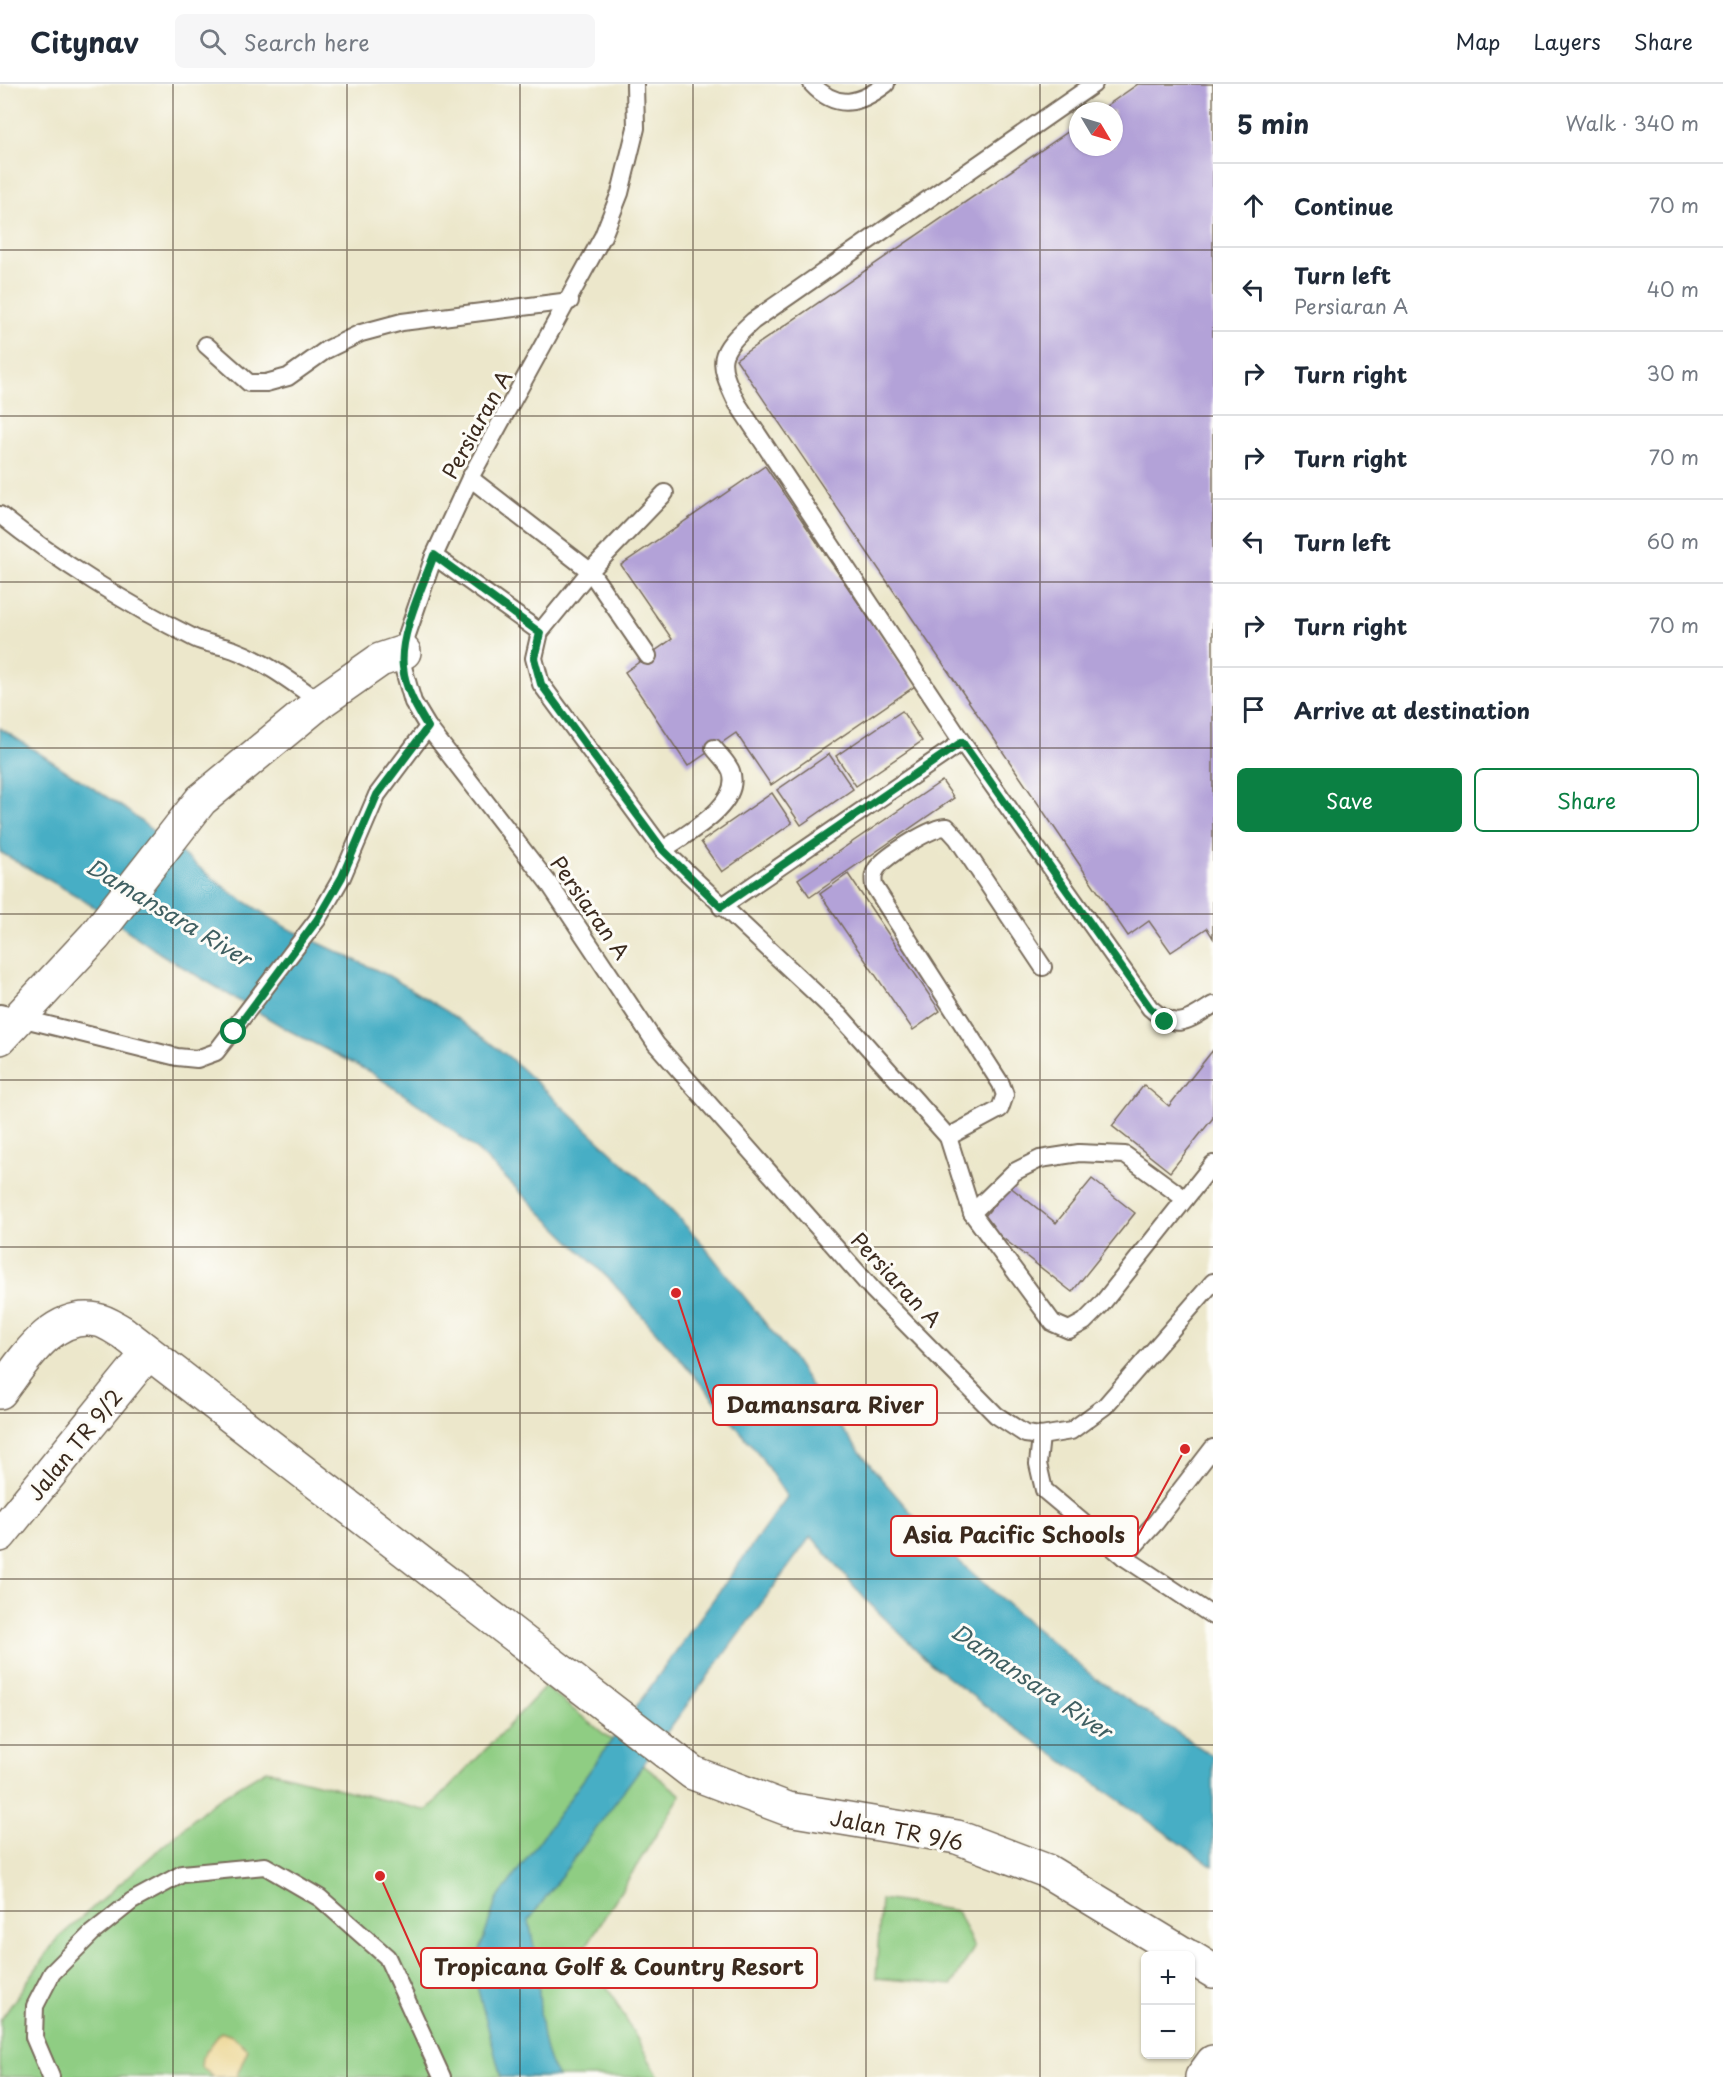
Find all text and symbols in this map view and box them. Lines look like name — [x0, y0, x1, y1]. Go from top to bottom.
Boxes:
search box — [175, 14, 595, 68]
text: Citynav — [30, 20, 139, 63]
icon: search — [196, 25, 229, 58]
text: Search here — [244, 25, 370, 58]
text: Map — [1456, 25, 1500, 57]
text: Layers — [1533, 25, 1601, 57]
text: Share — [1634, 25, 1693, 57]
north arrow — [1069, 102, 1123, 156]
text: 5 min — [1237, 104, 1309, 143]
text: Walk · 340 m — [1566, 108, 1699, 138]
icon: ahead — [1237, 189, 1270, 222]
text: Continue — [1294, 189, 1393, 222]
text: 70 m — [1649, 190, 1699, 220]
text: Turn left — [1294, 258, 1391, 291]
icon: left — [1237, 273, 1270, 306]
text: 40 m — [1647, 274, 1699, 304]
text: Persiaran A — [1294, 291, 1408, 321]
icon: right — [1237, 357, 1270, 390]
text: Turn right — [1294, 357, 1407, 390]
text: 30 m — [1646, 358, 1699, 388]
street label: Persiaran A — [433, 364, 519, 484]
icon: right — [1237, 441, 1270, 474]
text: Turn right — [1294, 441, 1407, 474]
text: 70 m — [1649, 442, 1699, 472]
icon: left — [1237, 525, 1270, 558]
text: Turn left — [1294, 525, 1391, 558]
text: 60 m — [1647, 526, 1699, 556]
icon: right — [1237, 609, 1270, 642]
text: Turn right — [1294, 609, 1407, 642]
text: 70 m — [1649, 610, 1699, 640]
icon: arrive — [1237, 693, 1270, 726]
text: Arrive at destination — [1294, 693, 1530, 726]
button: Save — [1237, 768, 1462, 832]
button: Share — [1474, 768, 1699, 832]
water label: Damansara River — [80, 849, 261, 975]
street label: Persiaran A — [543, 849, 639, 965]
route end — [1151, 1008, 1177, 1034]
route start — [220, 1018, 246, 1044]
street label: Persiaran A — [844, 1224, 950, 1334]
street label: Jalan TR 9/2 — [19, 1381, 129, 1507]
callout: Damansara River — [713, 1385, 937, 1425]
text: Damansara River — [726, 1387, 924, 1420]
callout: Asia Pacific Schools — [891, 1516, 1138, 1556]
text: Asia Pacific Schools — [902, 1517, 1125, 1550]
water label: Damansara River — [945, 1614, 1122, 1748]
street label: Jalan TR 9/6 — [828, 1800, 966, 1858]
callout: Tropicana Golf & Country Resort — [421, 1948, 817, 1988]
text: Tropicana Golf & Country Resort — [434, 1949, 804, 1982]
map controls — [1141, 1951, 1195, 2059]
button: + — [1141, 1951, 1195, 2005]
button: − — [1141, 2005, 1195, 2059]

